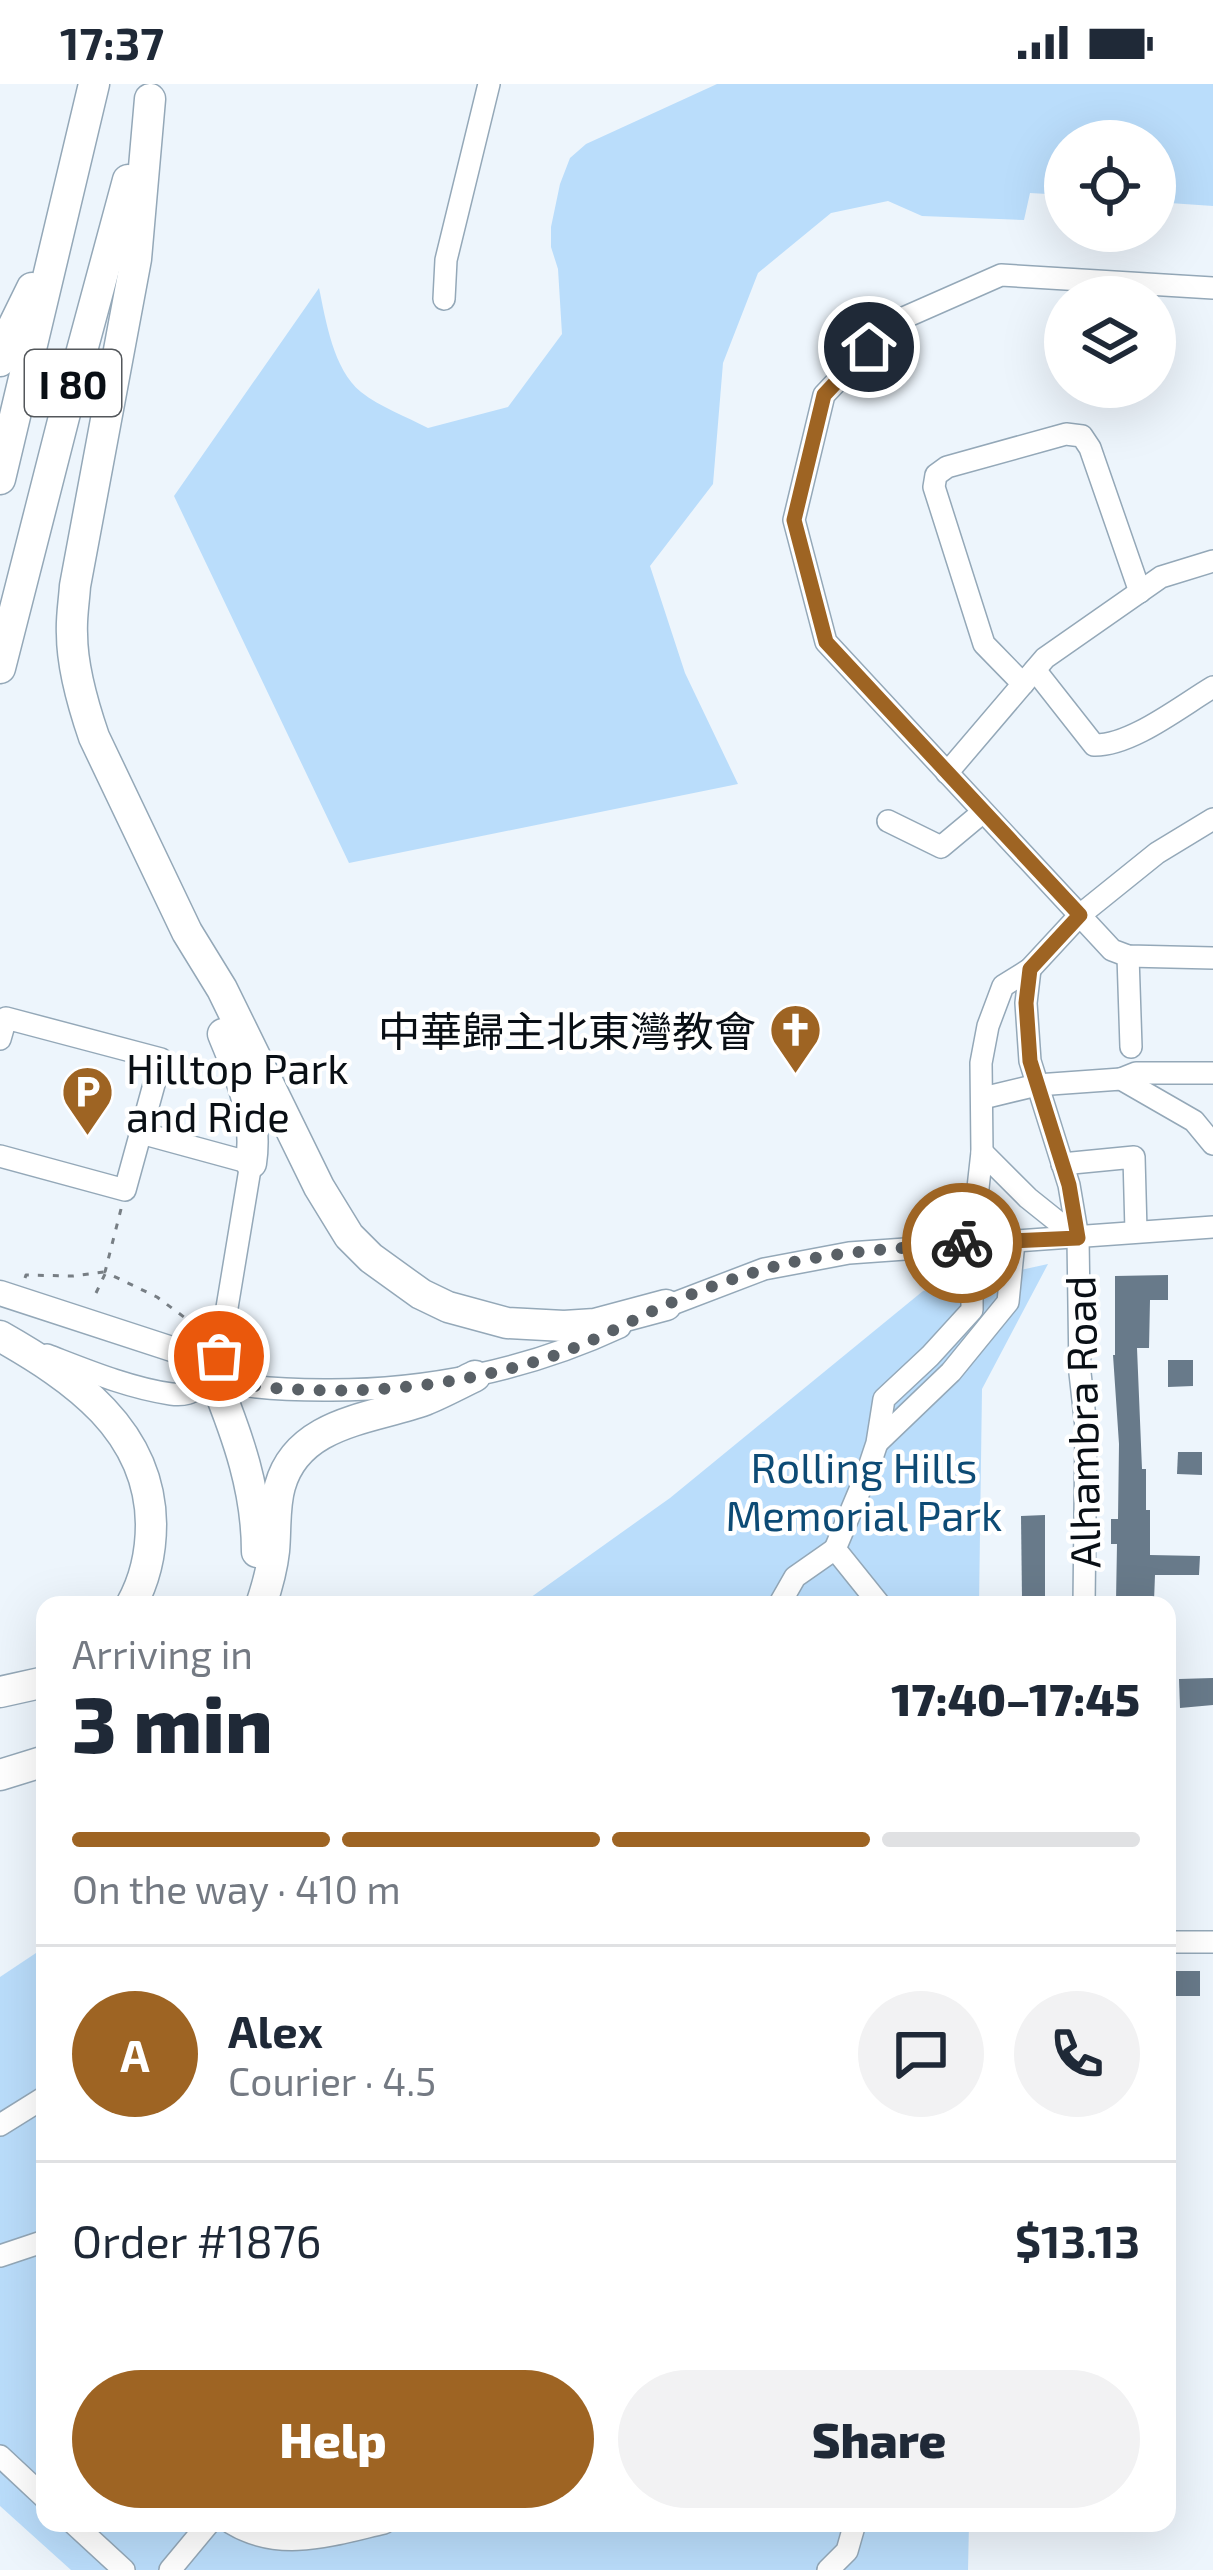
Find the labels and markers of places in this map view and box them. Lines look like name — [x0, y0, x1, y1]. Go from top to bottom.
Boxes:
pin — [818, 296, 920, 398]
church icon: 中華歸主北東灣教會 — [767, 1002, 823, 1076]
place label: 中華歸主北東灣教會 — [378, 1005, 756, 1055]
place label: Hilltop Park and Ride — [126, 1042, 349, 1140]
parking icon: Hilltop Park and Ride — [59, 1063, 115, 1137]
pin — [168, 1305, 270, 1407]

